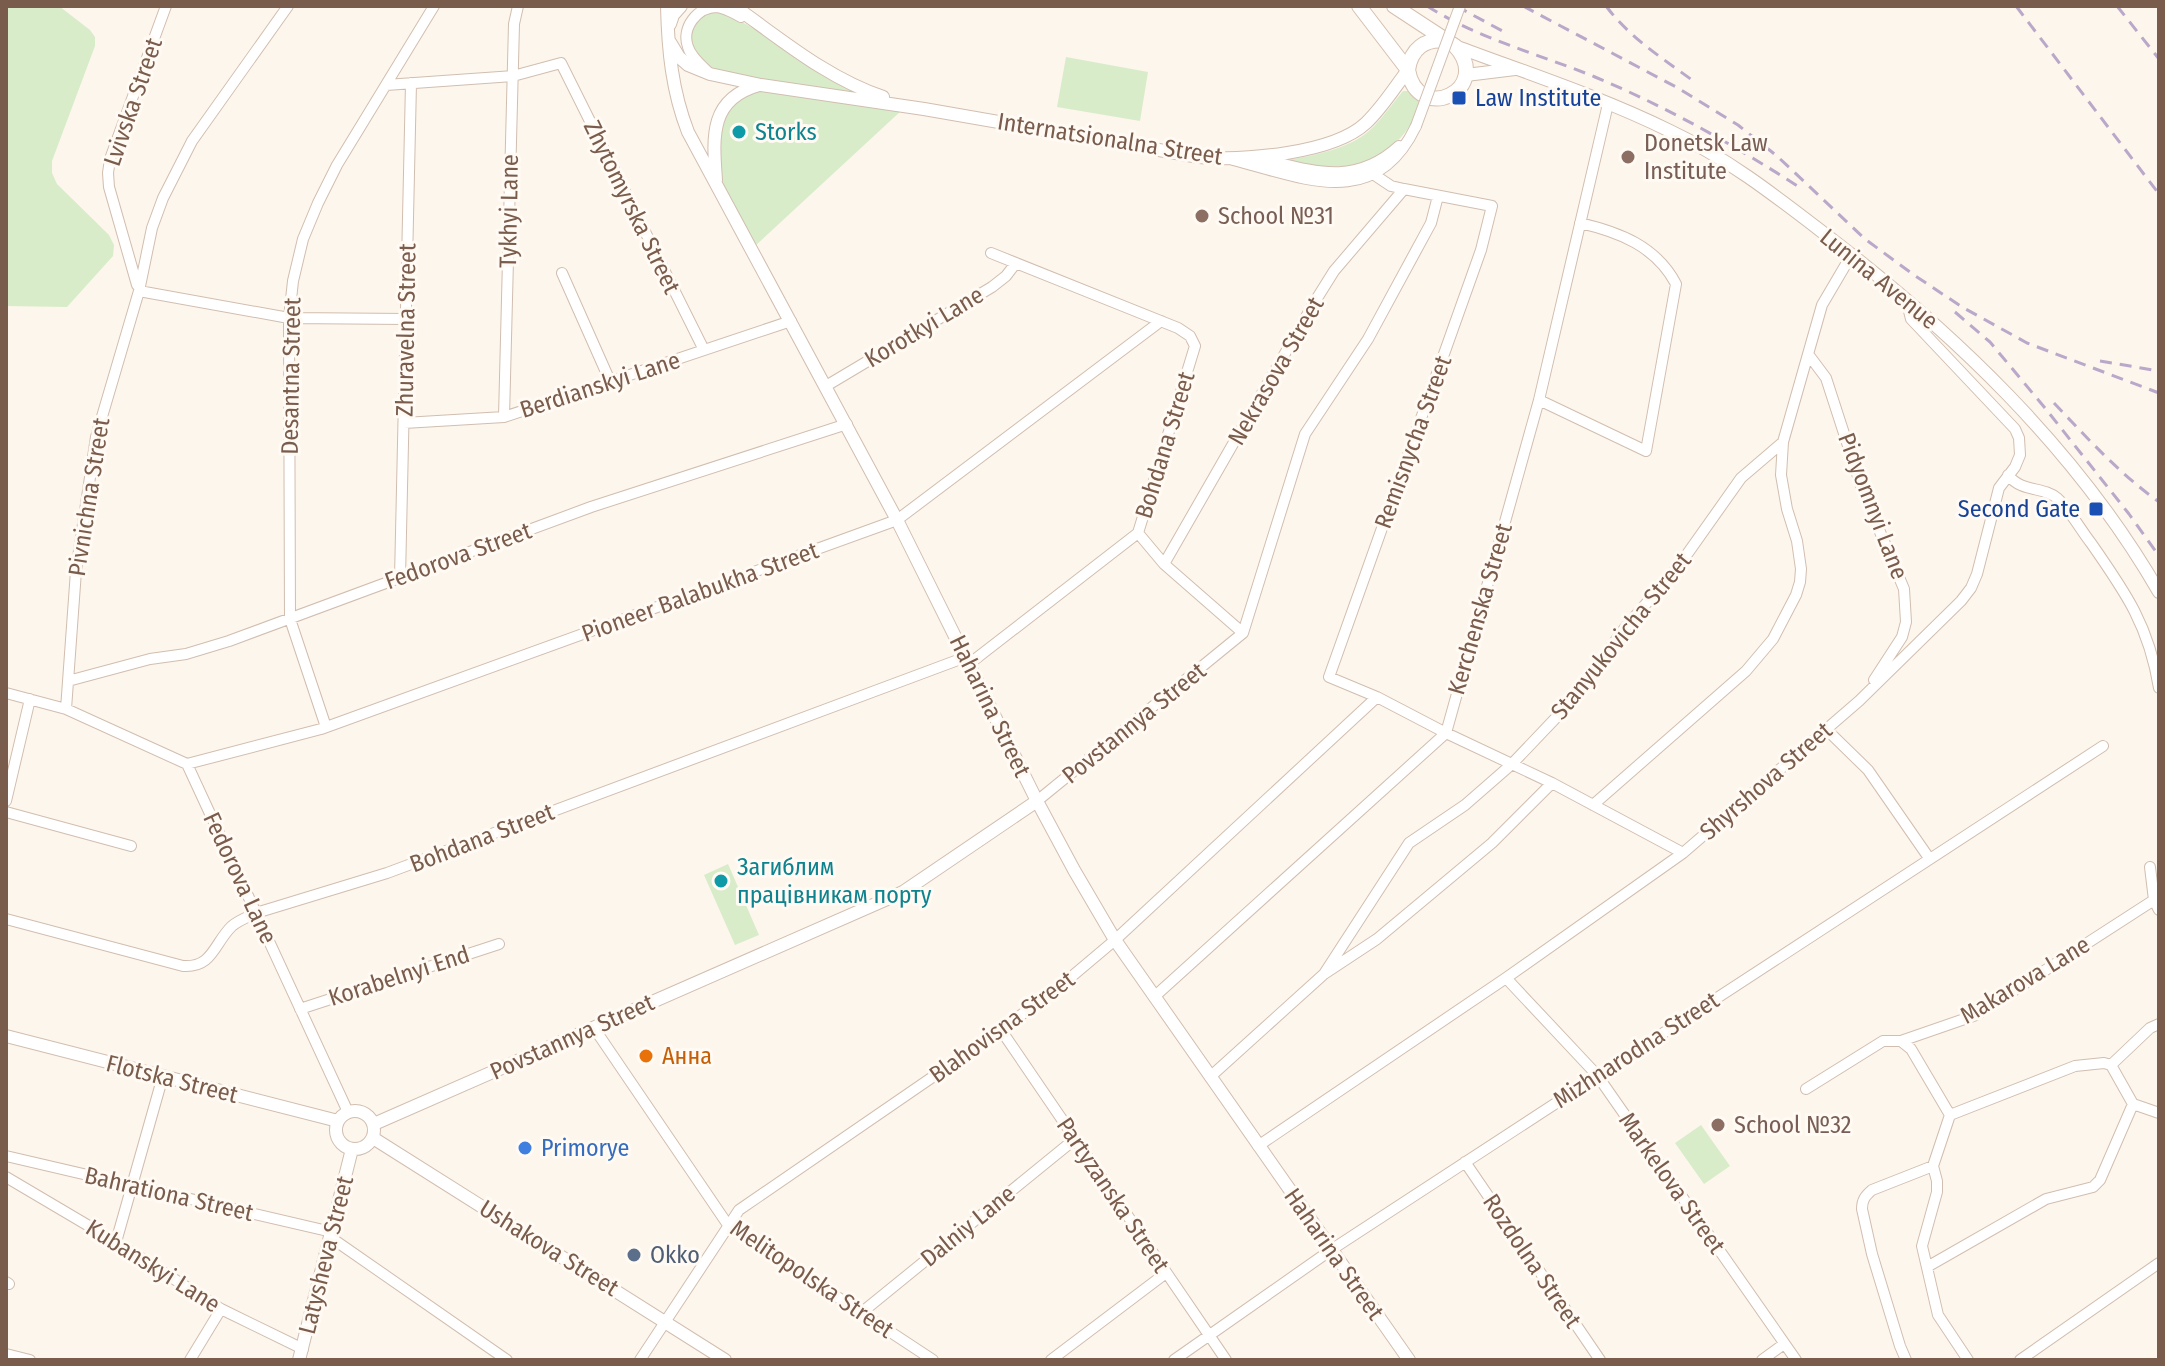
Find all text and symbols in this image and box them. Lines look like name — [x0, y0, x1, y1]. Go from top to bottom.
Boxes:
street label: Lvivska Street — [98, 34, 168, 170]
place label: Law Institute — [1475, 84, 1601, 112]
marker: Law Institute — [1450, 89, 1468, 107]
street label: Internatsionalna Street — [996, 107, 1225, 171]
street label: Zhytomyrska Street — [578, 116, 686, 298]
place label: Storks — [755, 118, 817, 146]
marker: Storks — [730, 123, 748, 141]
place label: Donetsk Law Institute — [1644, 129, 1768, 185]
marker: Donetsk Law Institute — [1619, 148, 1637, 166]
street label: Tykhyi Lane — [494, 154, 524, 268]
place label: School №31 — [1218, 202, 1334, 230]
marker: School №31 — [1193, 207, 1211, 225]
street label: Lunina Avenue — [1814, 223, 1944, 335]
street label: Zhuravelna Street — [390, 243, 422, 417]
street label: Korotkyi Lane — [860, 281, 988, 373]
street label: Nekrasova Street — [1222, 292, 1330, 450]
street label: Desantna Street — [276, 297, 306, 455]
street label: Berdianskyi Lane — [516, 346, 684, 424]
street label: Remisnycha Street — [1369, 352, 1457, 532]
street label: Bohdana Street — [1129, 368, 1201, 522]
street label: Pivnichna Street — [63, 416, 115, 578]
street label: Pidyomnyi Lane — [1832, 429, 1914, 583]
place label: Second Gate — [1958, 495, 2080, 523]
marker: Second Gate — [2087, 500, 2105, 518]
street label: Fedorova Street — [381, 516, 535, 595]
street label: Kerchenska Street — [1442, 520, 1518, 698]
street label: Pioneer Balabukha Street — [578, 536, 822, 648]
street label: Stanyukovicha Street — [1545, 547, 1697, 725]
street label: Haharina Street — [944, 631, 1036, 782]
street label: Povstannya Street — [1057, 656, 1211, 789]
street label: Shyrshova Street — [1694, 716, 1838, 846]
street label: Bohdana Street — [406, 798, 558, 878]
street label: Fedorova Lane — [197, 808, 283, 948]
place label: Загиблим працівникам порту — [737, 853, 932, 909]
marker: Загиблим працівникам порту — [712, 872, 730, 890]
street label: Makarova Lane — [1955, 930, 2095, 1030]
street label: Korabelnyi End — [325, 940, 473, 1012]
street label: Blahovisna Street — [924, 965, 1080, 1089]
street label: Mizhnarodna Street — [1548, 986, 1724, 1114]
street label: Povstannya Street — [486, 988, 658, 1086]
place label: Анна — [662, 1042, 712, 1070]
marker: Анна — [637, 1047, 655, 1065]
street label: Flotska Street — [103, 1049, 241, 1109]
street label: Markelova Street — [1613, 1107, 1731, 1259]
place label: School №32 — [1734, 1111, 1851, 1139]
street label: Partyzanska Street — [1051, 1112, 1175, 1278]
marker: School №32 — [1709, 1116, 1727, 1134]
place label: Primorye — [541, 1134, 629, 1162]
marker: Primorye — [516, 1139, 534, 1157]
street label: Bahrationa Street — [82, 1161, 256, 1227]
street label: Latysheva Street — [293, 1173, 359, 1337]
street label: Dalniy Lane — [915, 1179, 1021, 1273]
street label: Haharina Street — [1278, 1183, 1390, 1325]
street label: Rozdolna Street — [1477, 1189, 1587, 1333]
street label: Ushakova Street — [474, 1194, 624, 1302]
street label: Kubanskyi Lane — [81, 1214, 225, 1318]
street label: Melitopolska Street — [725, 1214, 899, 1344]
place label: Okko — [650, 1241, 700, 1269]
marker: Okko — [625, 1246, 643, 1264]

